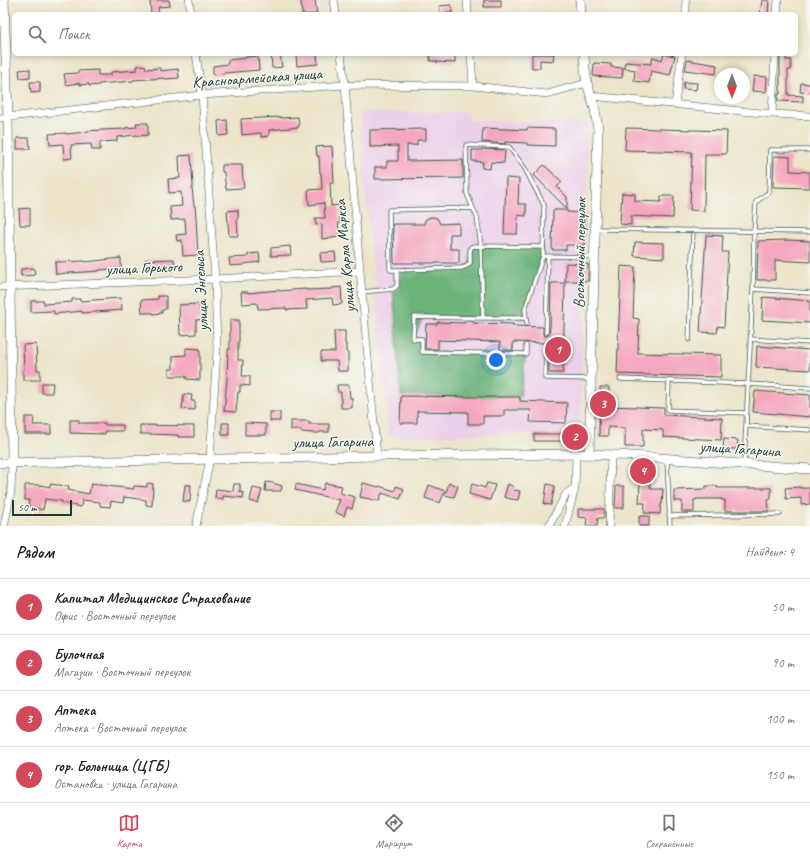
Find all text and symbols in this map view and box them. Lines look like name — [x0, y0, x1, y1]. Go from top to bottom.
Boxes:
search box — [12, 12, 798, 56]
icon: search — [26, 23, 48, 45]
text: Поиск — [58, 25, 90, 44]
street label: Красноармейская улица — [192, 63, 324, 93]
north arrow — [714, 68, 750, 104]
street label: Восточный переулок — [569, 196, 591, 308]
street label: улица Карла Маркса — [330, 198, 360, 314]
street label: улица Энгельса — [189, 249, 213, 333]
street label: улица Горького — [105, 257, 184, 279]
pin: 1 — [545, 335, 571, 365]
your location — [486, 350, 506, 370]
pin: 3 — [590, 389, 616, 419]
pin: 2 — [562, 422, 588, 452]
street label: улица Гагарина — [291, 431, 375, 453]
street label: улица Гагарина — [698, 436, 782, 462]
pin: 4 — [630, 456, 656, 486]
scale bar — [12, 498, 72, 517]
text: 50 m — [18, 500, 37, 514]
text: Рядом — [16, 542, 54, 563]
text: Найдено: 4 — [746, 544, 794, 560]
text: Капитал Медицинское Страхование — [54, 589, 250, 608]
text: 1 — [26, 599, 32, 615]
text: 50 m — [772, 599, 794, 615]
text: Офис · Восточный переулок — [54, 608, 175, 624]
text: Булочная — [54, 645, 104, 664]
text: 2 — [26, 655, 32, 671]
text: 90 m — [772, 655, 794, 671]
text: Магазин · Восточный переулок — [54, 664, 190, 680]
text: Аптека — [54, 701, 96, 720]
text: 3 — [26, 711, 32, 727]
text: 100 m — [766, 711, 794, 727]
text: Аптека · Восточный переулок — [54, 720, 186, 736]
text: гор. Больница (ЦГБ) — [54, 757, 168, 776]
text: 4 — [26, 767, 32, 783]
text: 150 m — [766, 767, 794, 783]
text: Остановка · улица Гагарина — [54, 776, 177, 792]
tab: Карта — [117, 812, 142, 850]
tab: Маршрут — [376, 812, 412, 850]
tab: Сохранённые — [645, 812, 693, 850]

